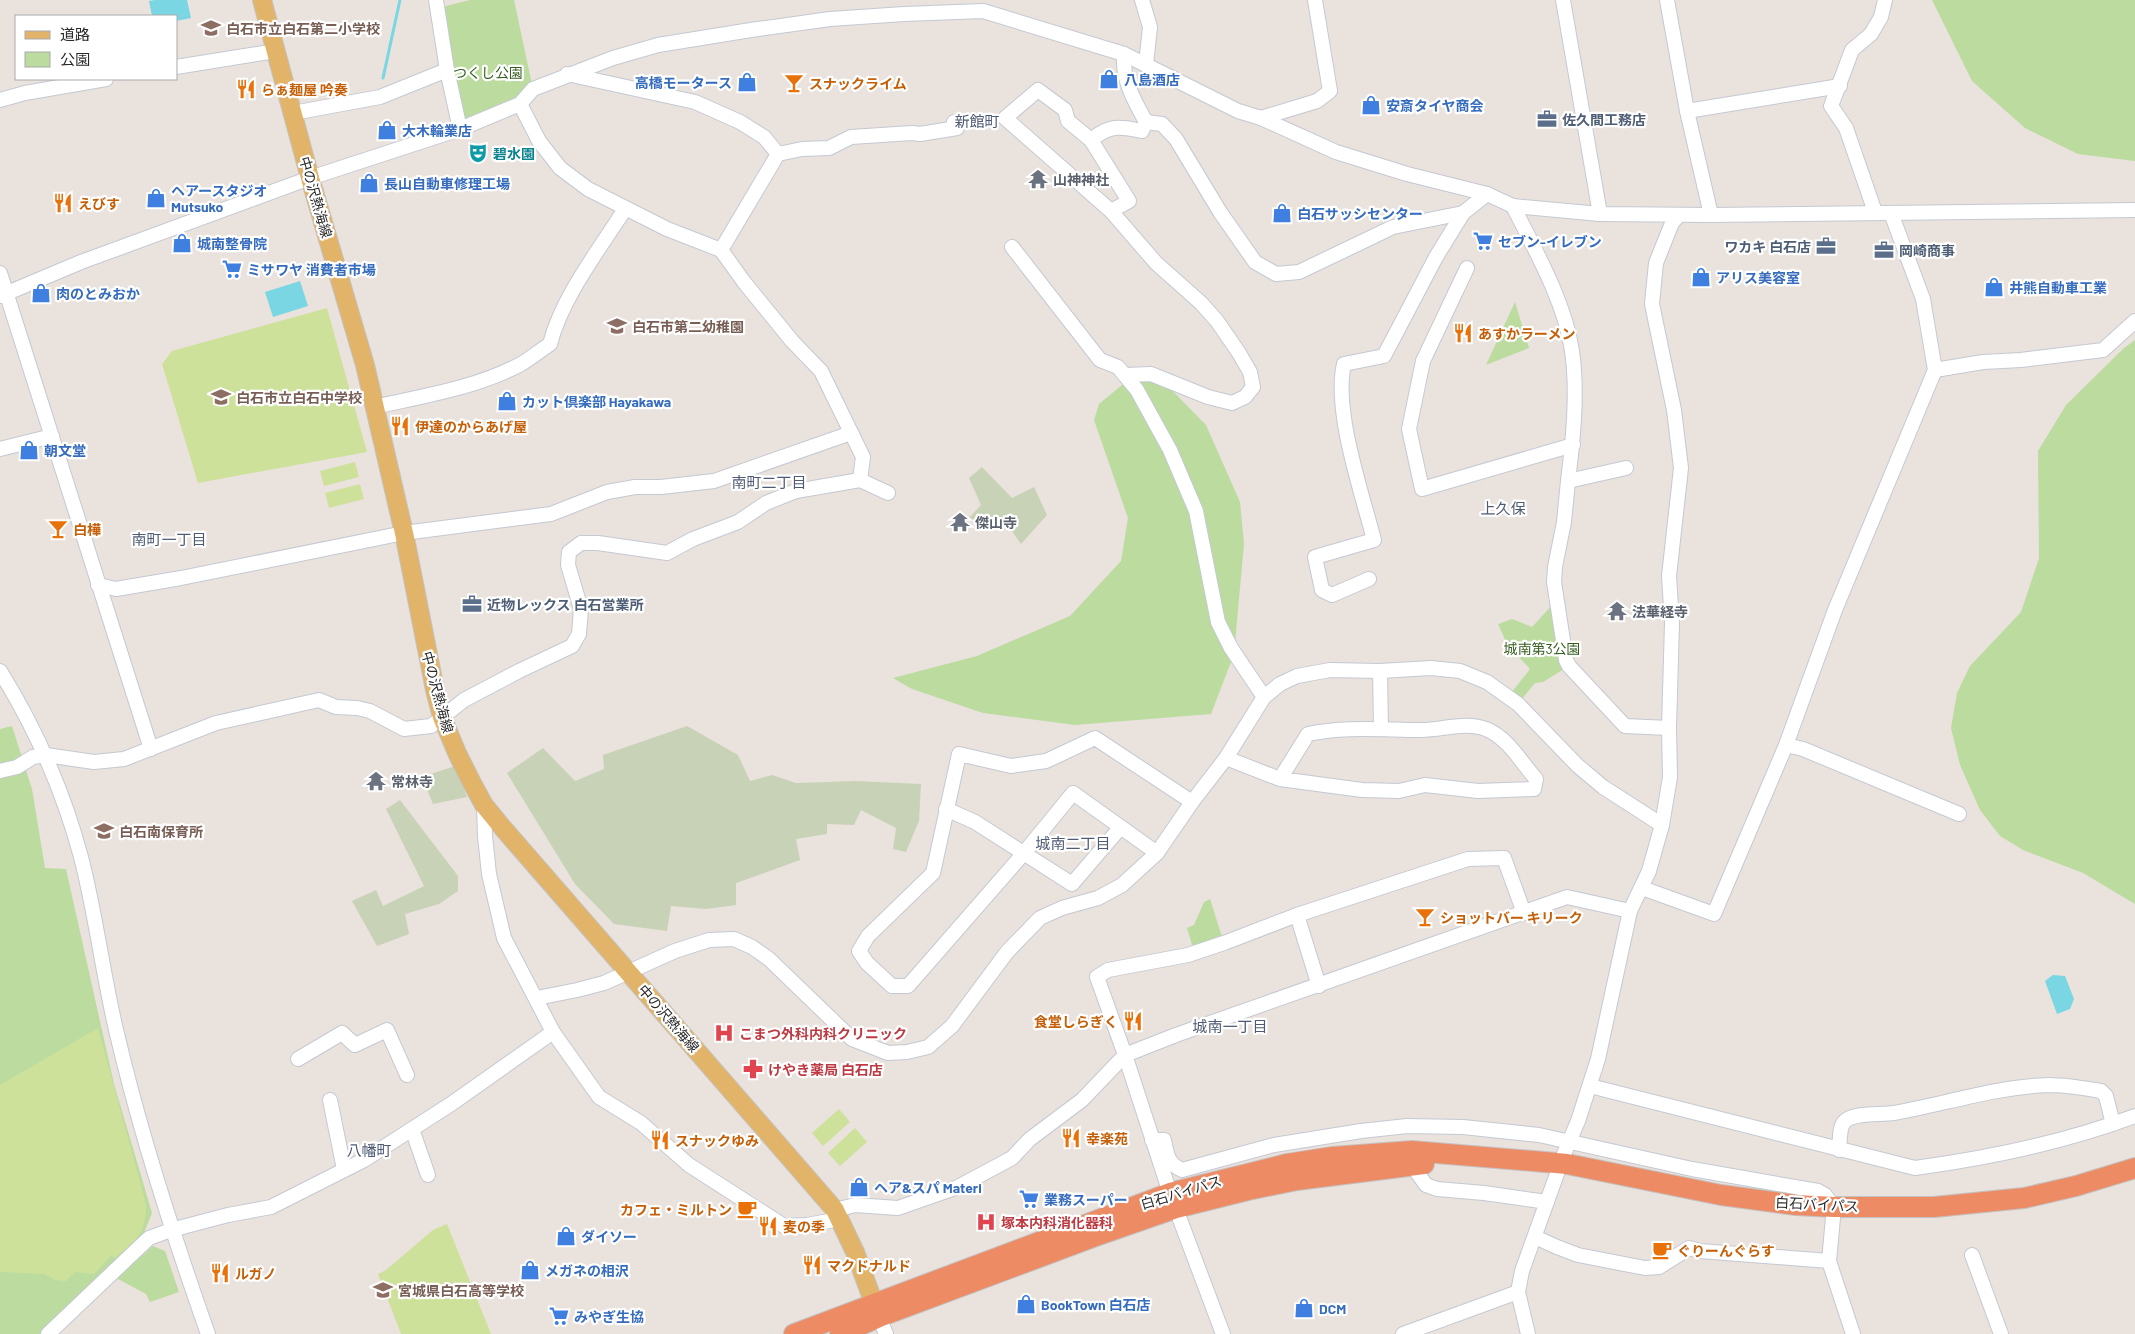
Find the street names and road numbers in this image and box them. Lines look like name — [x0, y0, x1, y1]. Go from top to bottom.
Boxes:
street label: 中の沢熱海線 — [296, 154, 336, 240]
street label: 中の沢熱海線 — [419, 649, 457, 735]
street label: 中の沢熱海線 — [635, 981, 703, 1055]
street label: 白石バイパス — [1138, 1172, 1224, 1212]
street label: 白石バイパス — [1775, 1193, 1859, 1215]

